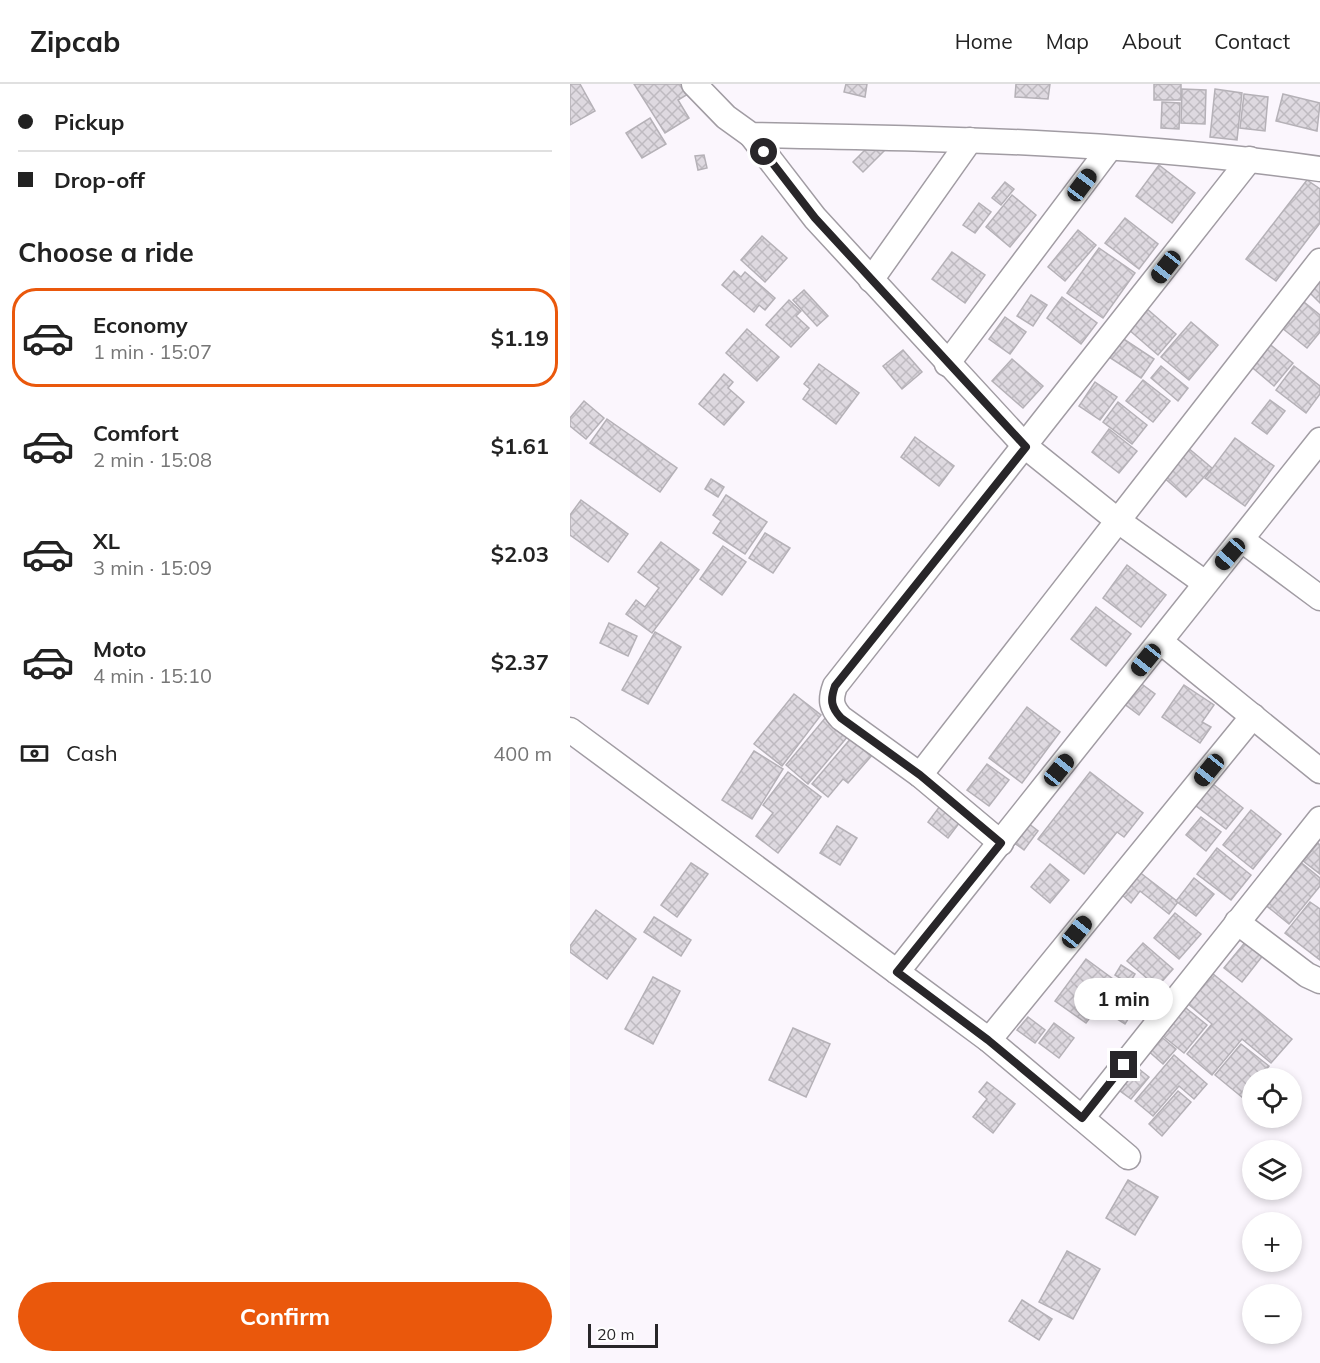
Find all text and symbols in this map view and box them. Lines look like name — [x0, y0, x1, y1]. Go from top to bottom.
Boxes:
text: Zipcab — [30, 24, 120, 59]
text: Home — [955, 28, 1013, 54]
text: Map — [1046, 28, 1089, 54]
text: About — [1122, 28, 1181, 54]
text: Contact — [1214, 28, 1290, 54]
text: Pickup — [54, 108, 124, 136]
route start — [750, 138, 777, 165]
car — [1064, 165, 1100, 205]
text: Drop-off — [54, 166, 145, 194]
text: Choose a ride — [18, 235, 194, 269]
car — [1148, 247, 1184, 287]
icon: car — [21, 311, 75, 365]
text: Economy — [93, 311, 188, 339]
text: $1.19 — [491, 324, 549, 352]
text: 1 min · 15:07 — [93, 339, 212, 364]
icon: car — [21, 419, 75, 473]
text: Comfort — [93, 419, 179, 447]
text: $1.61 — [491, 432, 549, 460]
text: 2 min · 15:08 — [93, 447, 212, 472]
icon: car — [21, 527, 75, 581]
text: XL — [93, 527, 120, 555]
car — [1211, 535, 1249, 573]
text: $2.03 — [491, 540, 549, 568]
text: 3 min · 15:09 — [93, 555, 212, 580]
icon: car — [21, 635, 75, 689]
text: Moto — [93, 635, 146, 663]
car — [1128, 640, 1164, 680]
text: $2.37 — [491, 648, 549, 676]
text: 4 min · 15:10 — [93, 663, 212, 688]
icon: cash — [18, 737, 51, 770]
text: Cash — [66, 739, 118, 767]
text: 400 m — [493, 741, 552, 766]
car — [1041, 750, 1077, 790]
car — [1191, 750, 1227, 790]
car — [1059, 912, 1095, 952]
callout: 1 min — [1074, 978, 1174, 1020]
text: 1 min — [1097, 986, 1150, 1011]
route end — [1110, 1051, 1137, 1078]
map controls — [1242, 1068, 1302, 1344]
button: locate — [1242, 1068, 1302, 1128]
button: layers — [1242, 1140, 1302, 1200]
button: + — [1242, 1212, 1302, 1272]
button: Confirm — [18, 1282, 552, 1351]
button: − — [1242, 1284, 1302, 1344]
scale bar — [588, 1321, 658, 1348]
text: 20 m — [597, 1324, 634, 1344]

